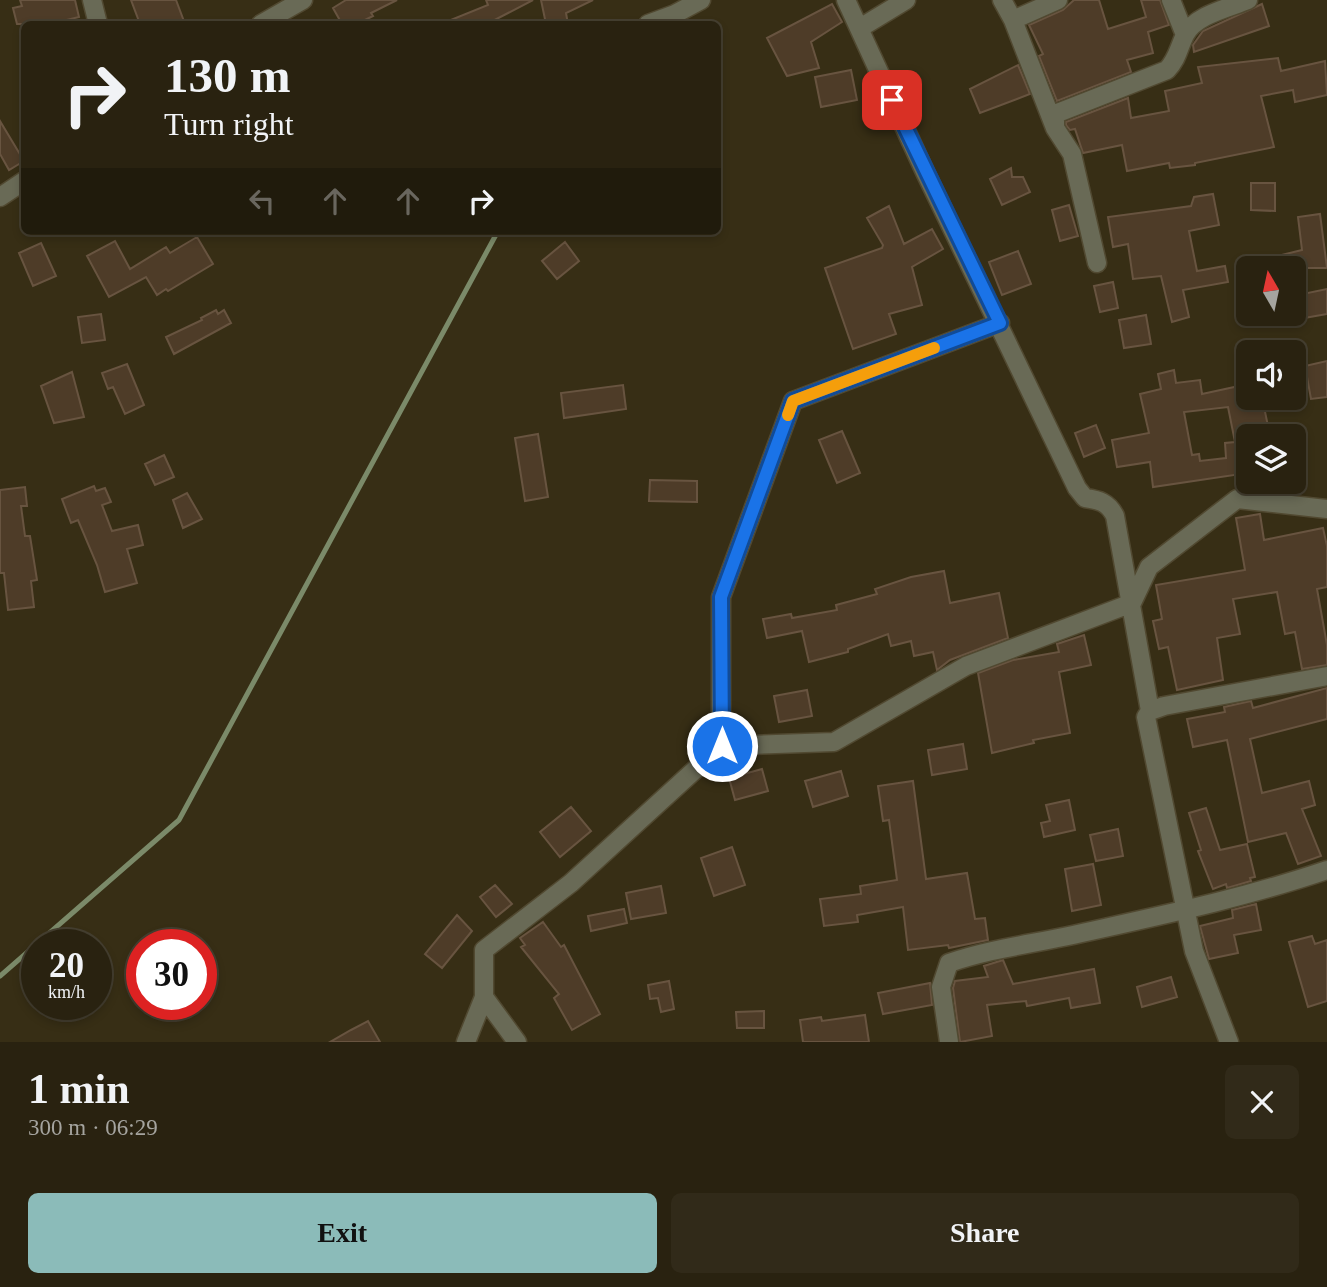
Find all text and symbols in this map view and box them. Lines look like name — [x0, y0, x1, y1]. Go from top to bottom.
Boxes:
text: 130 m — [164, 48, 291, 103]
icon: right — [49, 49, 140, 140]
pin — [862, 70, 922, 130]
icon: arrive — [873, 81, 911, 119]
text: Turn right — [164, 106, 294, 142]
icon: left — [243, 182, 281, 220]
icon: ahead — [316, 182, 354, 220]
icon: ahead — [389, 182, 427, 220]
icon: right — [462, 182, 500, 220]
north arrow — [1236, 256, 1306, 326]
map controls — [1236, 256, 1306, 494]
button: sound — [1236, 340, 1306, 410]
button: layers — [1236, 424, 1306, 494]
position arrow — [685, 709, 759, 783]
speed limit sign: 30 — [126, 929, 217, 1020]
text: 20 — [49, 946, 84, 985]
text: km/h — [48, 982, 85, 1002]
button: close — [1225, 1065, 1299, 1139]
text: 1 min — [28, 1066, 130, 1112]
text: 300 m · 06:29 — [28, 1115, 158, 1140]
button: Exit — [28, 1193, 657, 1273]
button: Share — [671, 1193, 1299, 1273]

